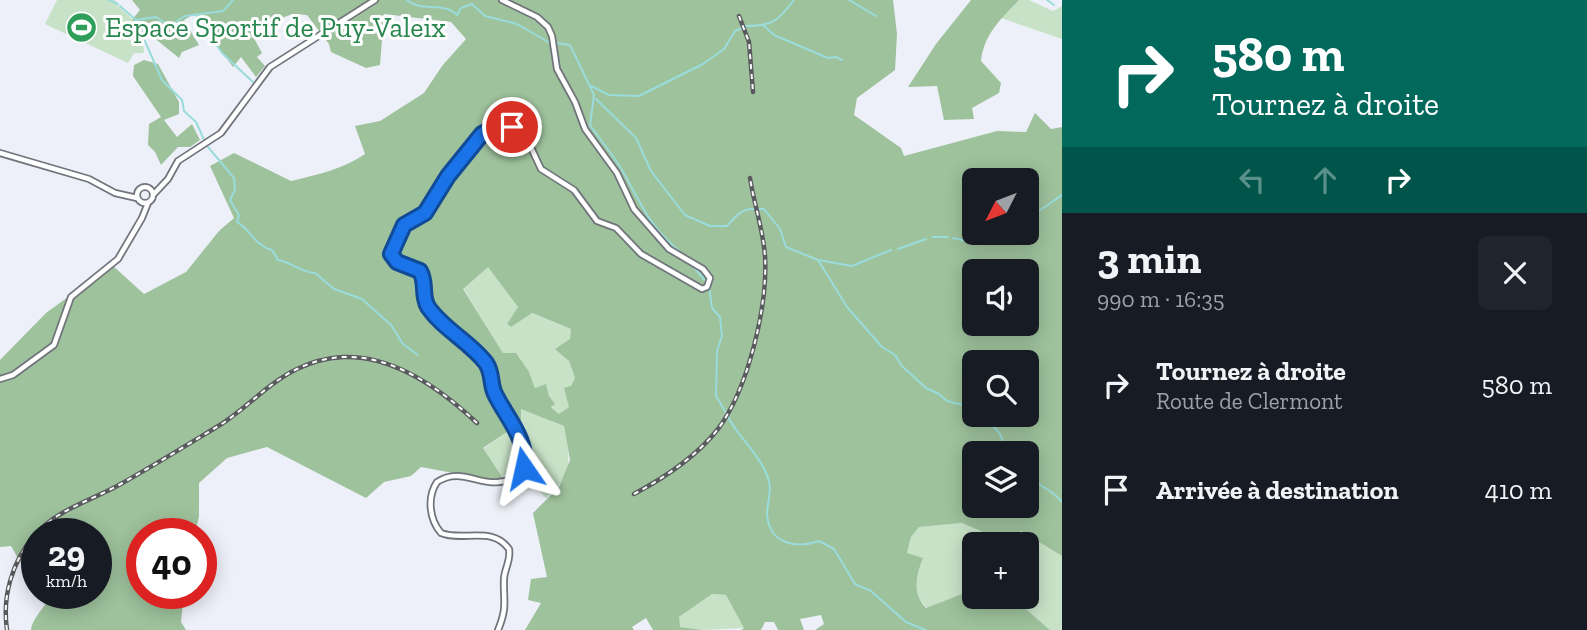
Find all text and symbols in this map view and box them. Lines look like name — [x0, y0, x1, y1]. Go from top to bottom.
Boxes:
sports icon: Espace Sportif de Puy-Valeix — [65, 10, 99, 44]
place label: Espace Sportif de Puy-Valeix — [105, 11, 446, 44]
text: 580 m — [1212, 25, 1344, 84]
icon: right — [1097, 28, 1188, 119]
text: Tournez à droite — [1212, 85, 1439, 123]
pin — [482, 97, 542, 157]
icon: arrive — [493, 108, 531, 146]
icon: left — [1233, 161, 1271, 199]
icon: ahead — [1306, 161, 1344, 199]
icon: right — [1379, 161, 1417, 199]
north arrow — [962, 168, 1040, 245]
map controls — [962, 168, 1039, 609]
text: 3 min — [1097, 233, 1202, 284]
button: close — [1478, 236, 1552, 310]
button: sound — [962, 259, 1039, 336]
text: 990 m · 16:35 — [1097, 285, 1224, 313]
button: search — [962, 350, 1039, 427]
text: Tournez à droite — [1156, 355, 1346, 387]
icon: right — [1097, 366, 1135, 404]
text: 580 m — [1481, 369, 1552, 401]
text: Route de Clermont — [1156, 387, 1343, 415]
position arrow — [487, 431, 561, 505]
button: layers — [962, 441, 1039, 518]
icon: arrive — [1097, 471, 1135, 509]
text: Arrivée à destination — [1156, 474, 1399, 506]
text: 410 m — [1485, 474, 1552, 506]
speed limit sign: 40 — [126, 518, 217, 609]
button: + — [962, 532, 1039, 609]
text: 29 — [48, 533, 85, 575]
text: km/h — [46, 570, 87, 592]

